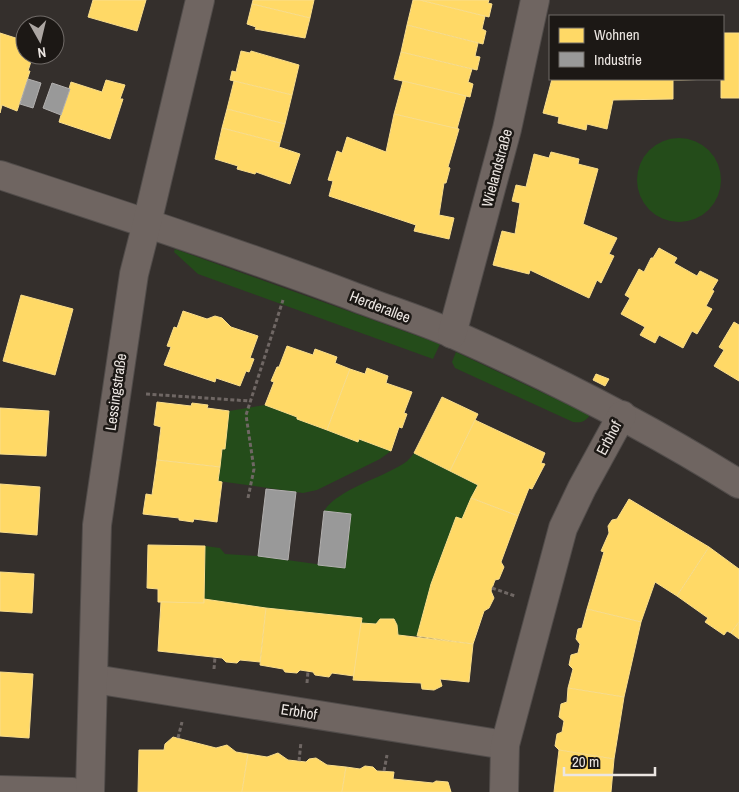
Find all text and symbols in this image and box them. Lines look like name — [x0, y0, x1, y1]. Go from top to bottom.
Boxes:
north arrow — [15, 15, 65, 65]
legend — [549, 15, 724, 80]
text: Wohnen — [594, 24, 640, 45]
text: N — [36, 43, 47, 62]
text: Industrie — [594, 49, 642, 70]
street label: Wielandstraße — [476, 126, 517, 209]
street label: Herderallee — [347, 285, 414, 328]
street label: Lessingstraße — [100, 352, 131, 432]
street label: Erbhof — [591, 416, 627, 459]
street label: Erbhof — [280, 698, 319, 725]
scale bar — [564, 744, 655, 776]
text: 20 m — [572, 751, 599, 772]

